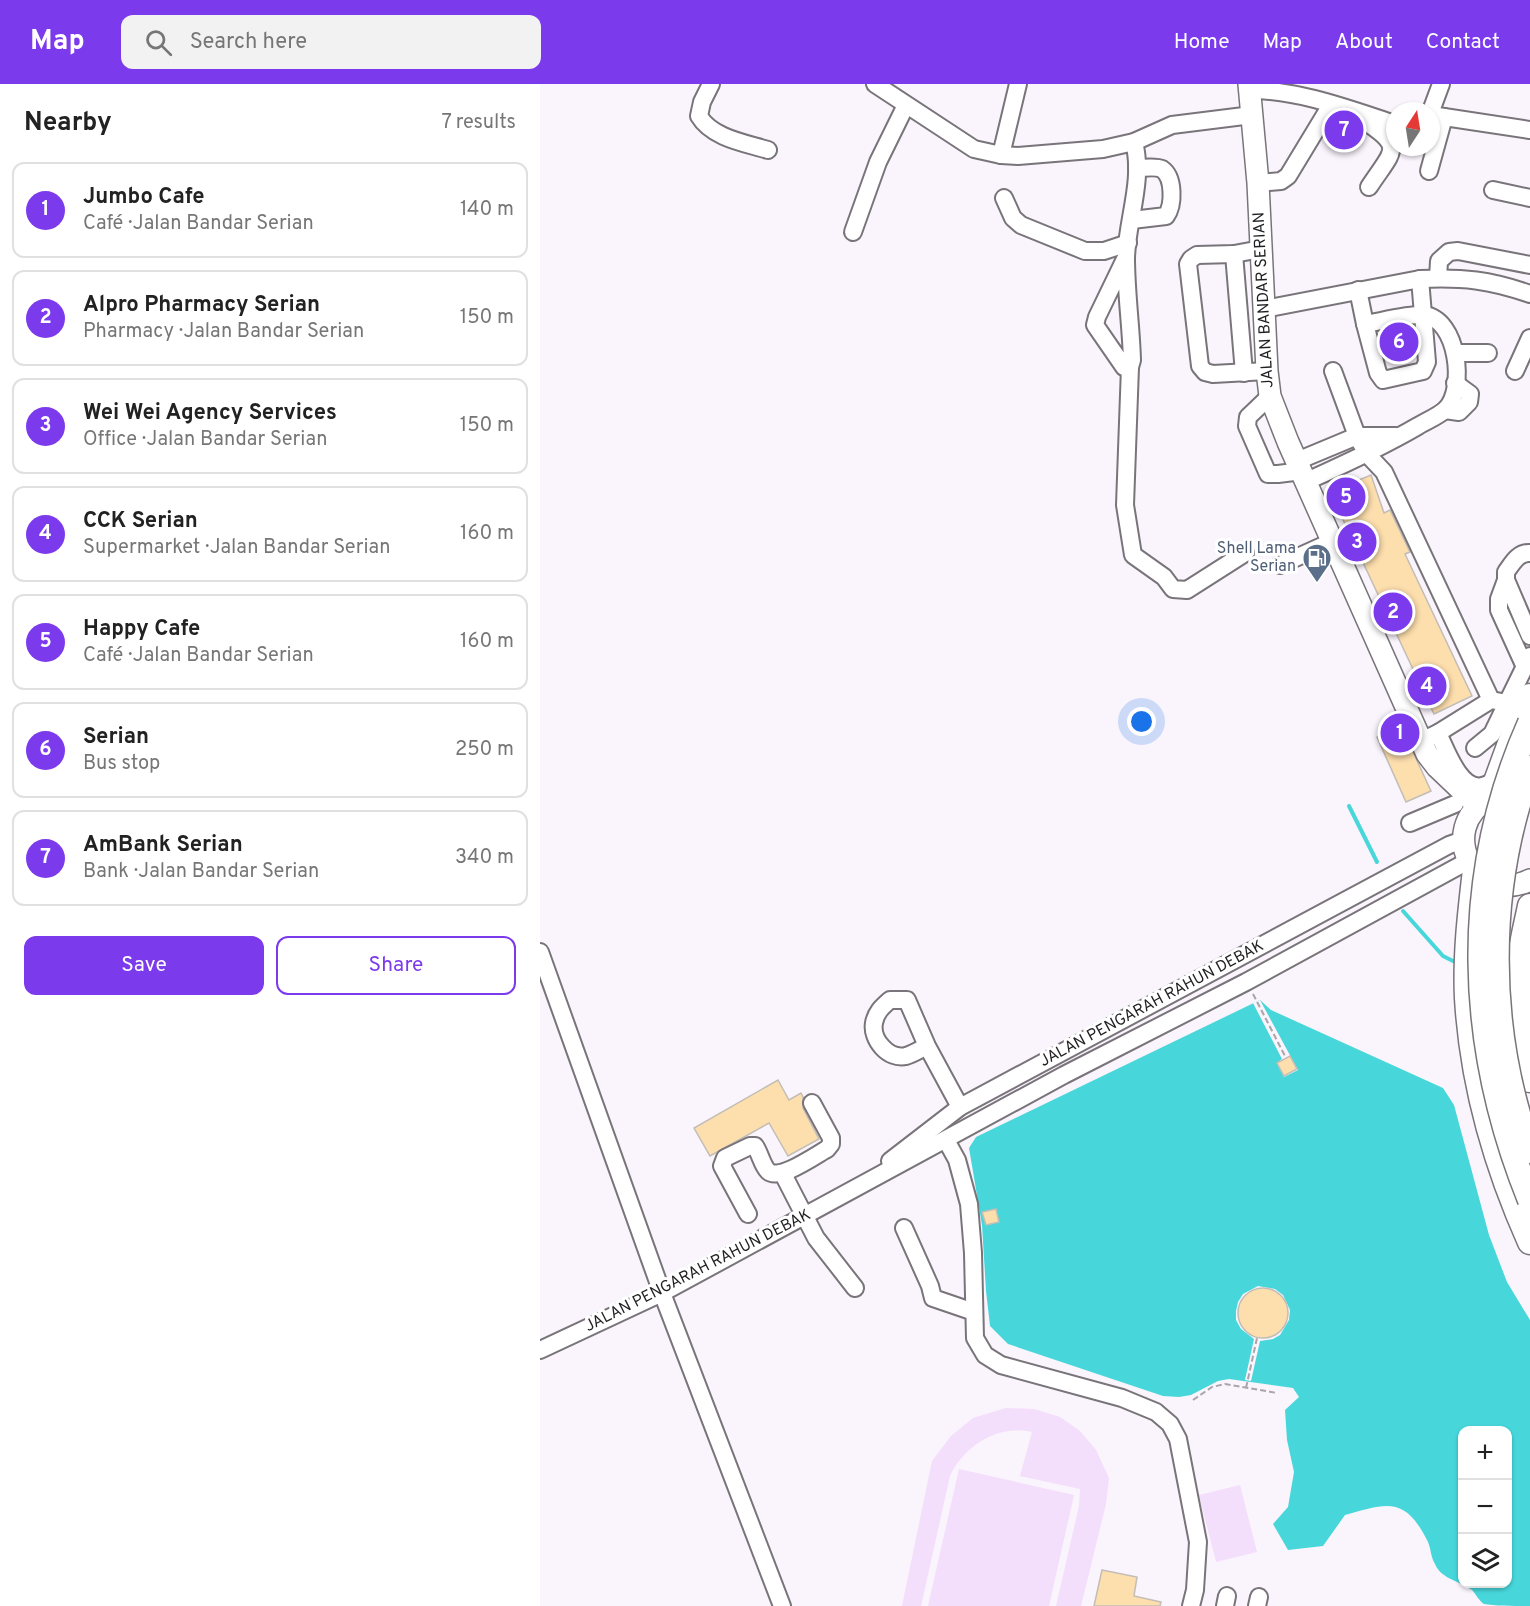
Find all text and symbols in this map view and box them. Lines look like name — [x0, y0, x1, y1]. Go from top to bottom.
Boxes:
search box — [121, 15, 541, 69]
text: Map — [30, 24, 85, 60]
icon: search — [142, 26, 175, 59]
text: Search here — [190, 29, 307, 56]
text: Home — [1174, 29, 1230, 56]
text: Map — [1263, 29, 1302, 56]
text: About — [1335, 29, 1393, 56]
text: Contact — [1426, 29, 1500, 56]
north arrow — [1386, 102, 1440, 156]
text: Nearby — [24, 107, 112, 140]
pin: 7 — [1324, 108, 1364, 152]
text: 7 results — [441, 110, 516, 136]
text: Jumbo Cafe — [83, 184, 204, 211]
text: 1 — [42, 197, 50, 223]
text: 140 m — [460, 197, 514, 223]
text: Café · Jalan Bandar Serian — [83, 211, 314, 237]
street label: JALAN BANDAR SERIAN — [1249, 211, 1279, 389]
text: Alpro Pharmacy Serian — [83, 292, 320, 319]
text: 2 — [39, 305, 52, 331]
text: 150 m — [460, 305, 514, 331]
text: Pharmacy · Jalan Bandar Serian — [83, 319, 364, 345]
pin: 6 — [1380, 320, 1418, 364]
text: Wei Wei Agency Services — [83, 400, 337, 427]
text: 3 — [40, 413, 52, 439]
text: 150 m — [460, 413, 514, 439]
text: Office · Jalan Bandar Serian — [83, 427, 327, 453]
pin: 5 — [1326, 474, 1366, 520]
text: CCK Serian — [83, 508, 198, 535]
pin: 3 — [1338, 520, 1376, 564]
text: 4 — [39, 521, 52, 547]
text: 160 m — [460, 521, 514, 547]
text: Supermarket · Jalan Bandar Serian — [83, 535, 391, 561]
place label: Shell Lama Serian — [1217, 539, 1296, 577]
fuel station icon: Shell Lama Serian — [1301, 542, 1333, 584]
pin: 2 — [1374, 590, 1412, 634]
text: Happy Cafe — [83, 616, 200, 643]
text: 5 — [39, 629, 52, 655]
text: 160 m — [460, 629, 514, 655]
text: Café · Jalan Bandar Serian — [83, 643, 314, 669]
pin: 4 — [1408, 664, 1446, 708]
your location — [1127, 707, 1156, 736]
pin: 1 — [1380, 710, 1420, 756]
text: Serian — [83, 724, 149, 751]
text: 6 — [39, 737, 52, 763]
text: 250 m — [455, 737, 514, 763]
text: Bus stop — [83, 751, 160, 777]
text: AmBank Serian — [83, 832, 243, 859]
text: 7 — [40, 845, 51, 871]
text: 340 m — [455, 845, 514, 871]
text: Bank · Jalan Bandar Serian — [83, 859, 319, 885]
button: Save — [24, 936, 264, 995]
button: Share — [276, 936, 516, 995]
street label: JALAN PENGARAH RAHUN DEBAK — [1037, 936, 1267, 1072]
street label: JALAN PENGARAH RAHUN DEBAK — [582, 1205, 814, 1337]
map controls — [1458, 1426, 1512, 1588]
button: + — [1458, 1426, 1512, 1480]
button: − — [1458, 1480, 1512, 1534]
button: layers — [1458, 1534, 1512, 1588]

